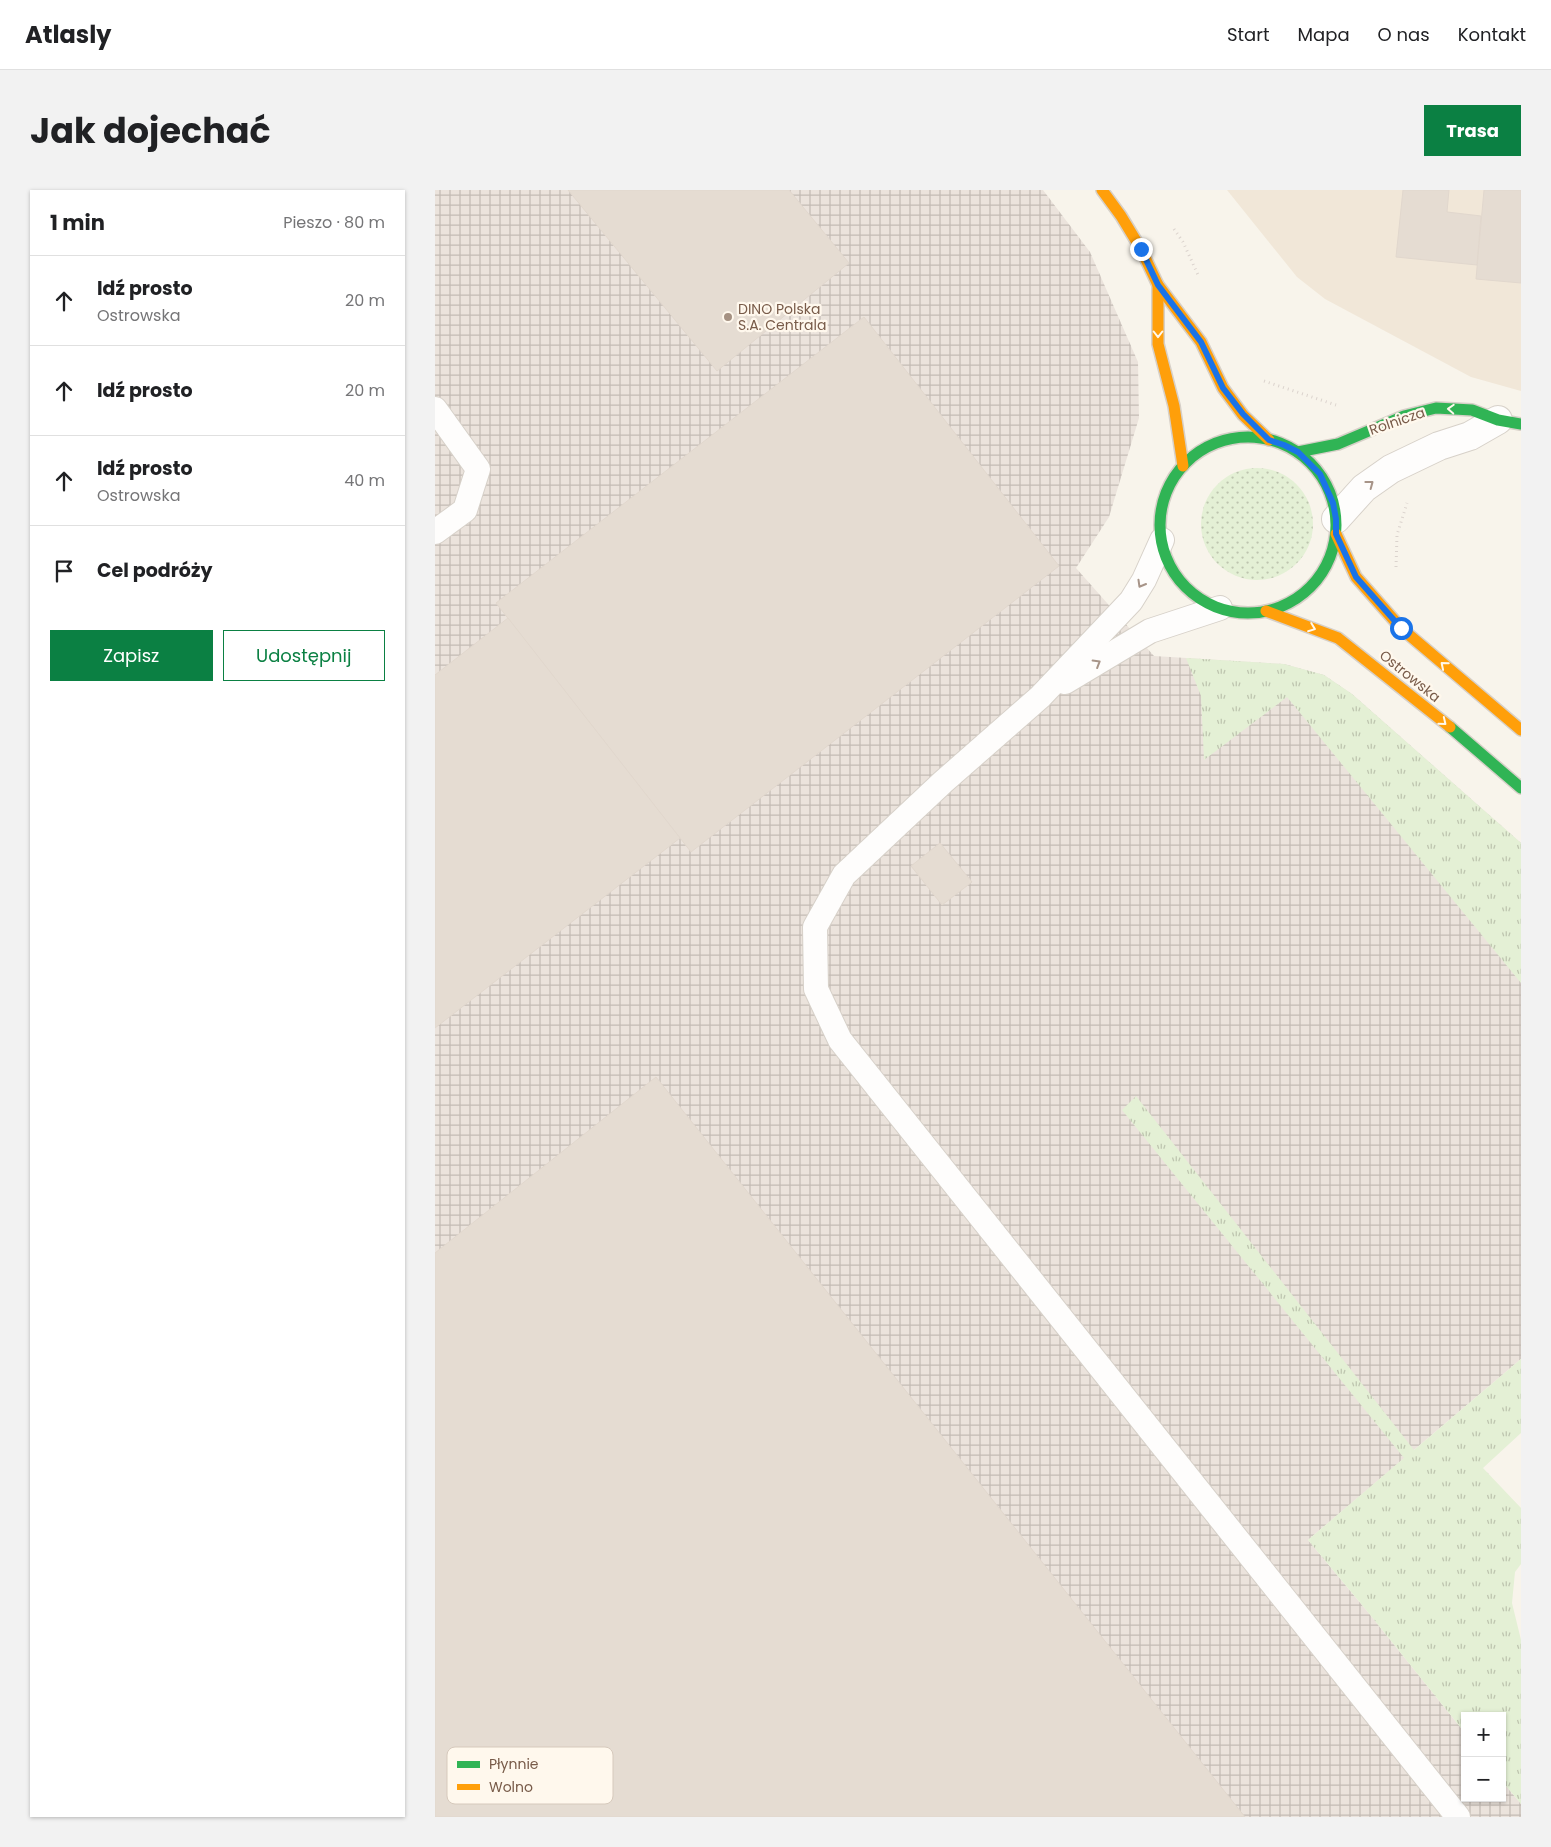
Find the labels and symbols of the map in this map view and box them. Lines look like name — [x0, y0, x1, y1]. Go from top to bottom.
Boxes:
route end — [1130, 238, 1153, 261]
place label: DINO Polska S.A. Centrala — [738, 299, 826, 335]
marker: DINO Polska S.A. Centrala — [722, 311, 734, 323]
one-way arrow — [1153, 330, 1163, 338]
street label: Rolnicza — [1366, 402, 1428, 440]
one-way arrow — [1447, 403, 1455, 414]
one-way arrow — [1364, 481, 1374, 490]
one-way arrow — [1137, 578, 1147, 587]
route start — [1390, 617, 1413, 640]
one-way arrow — [1307, 622, 1316, 632]
street label: Ostrowska — [1375, 645, 1445, 707]
one-way arrow — [1091, 660, 1100, 670]
one-way arrow — [1441, 662, 1450, 670]
one-way arrow — [1437, 716, 1446, 725]
legend — [447, 1747, 613, 1804]
text: Płynnie — [489, 1754, 539, 1774]
text: Wolno — [489, 1777, 533, 1797]

